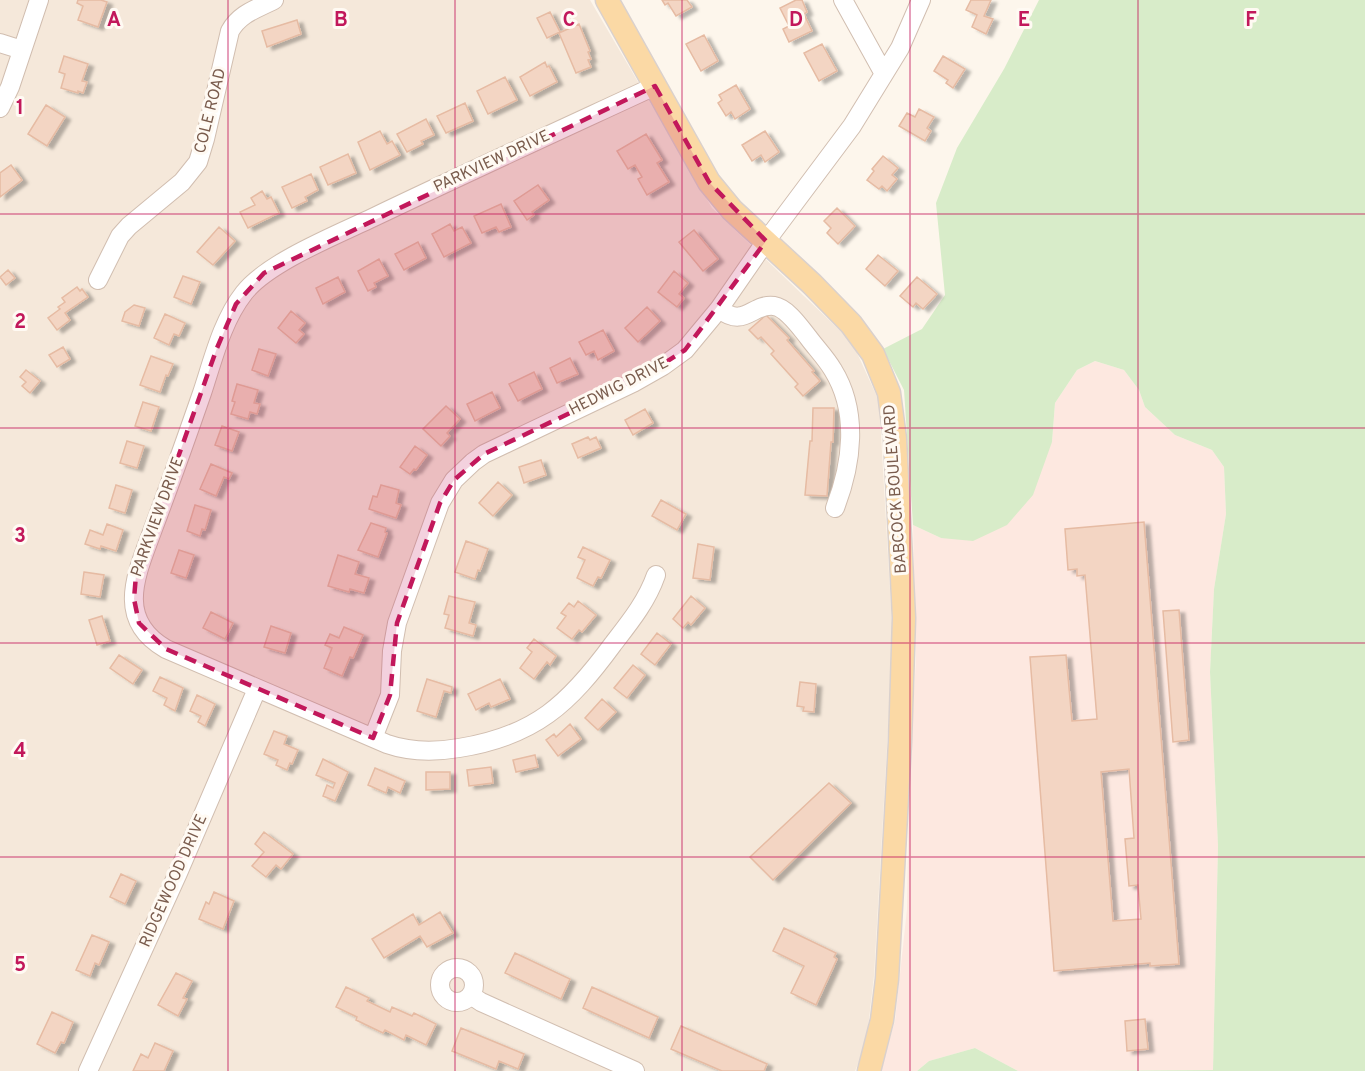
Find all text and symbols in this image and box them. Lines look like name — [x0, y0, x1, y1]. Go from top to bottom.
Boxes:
text: A — [107, 8, 121, 34]
text: B — [334, 8, 348, 34]
text: C — [563, 8, 575, 34]
text: D — [789, 8, 803, 34]
text: E — [1018, 8, 1030, 34]
text: F — [1245, 8, 1257, 34]
street label: COLE ROAD — [191, 66, 231, 156]
text: 1 — [16, 96, 24, 122]
street label: PARKVIEW DRIVE — [431, 126, 553, 198]
text: 2 — [14, 310, 26, 336]
street label: HEDWIG DRIVE — [566, 353, 672, 421]
street label: BABCOCK BOULEVARD — [880, 404, 912, 574]
street label: PARKVIEW DRIVE — [127, 454, 189, 580]
text: 3 — [14, 524, 26, 550]
text: 4 — [14, 739, 26, 765]
street label: RIDGEWOOD DRIVE — [136, 811, 212, 951]
text: 5 — [14, 953, 26, 979]

